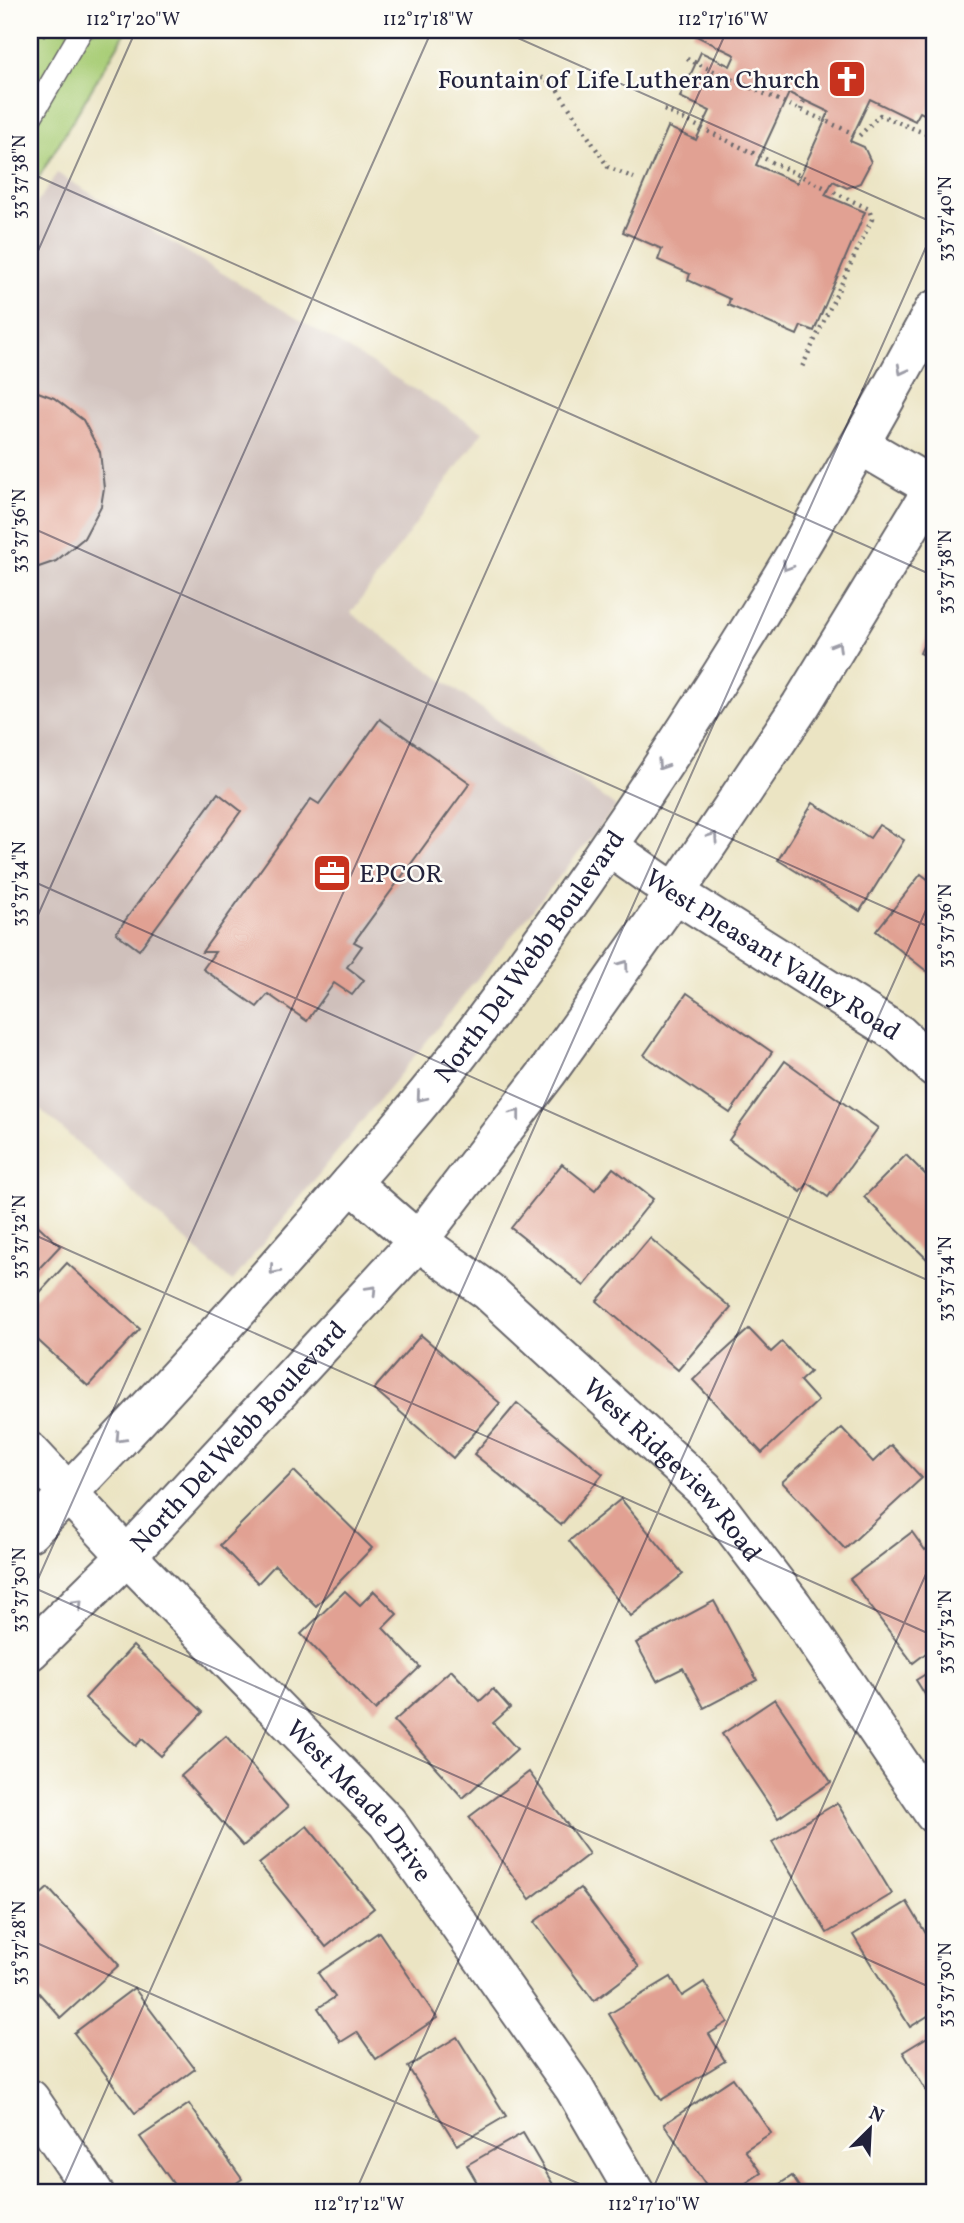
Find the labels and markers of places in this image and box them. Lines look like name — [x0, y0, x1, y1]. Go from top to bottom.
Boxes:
church icon: Fountain of Life Lutheran Church — [826, 58, 868, 100]
place label: Fountain of Life Lutheran Church — [438, 63, 820, 99]
office icon: EPCOR — [311, 852, 353, 894]
place label: EPCOR — [359, 857, 443, 893]

